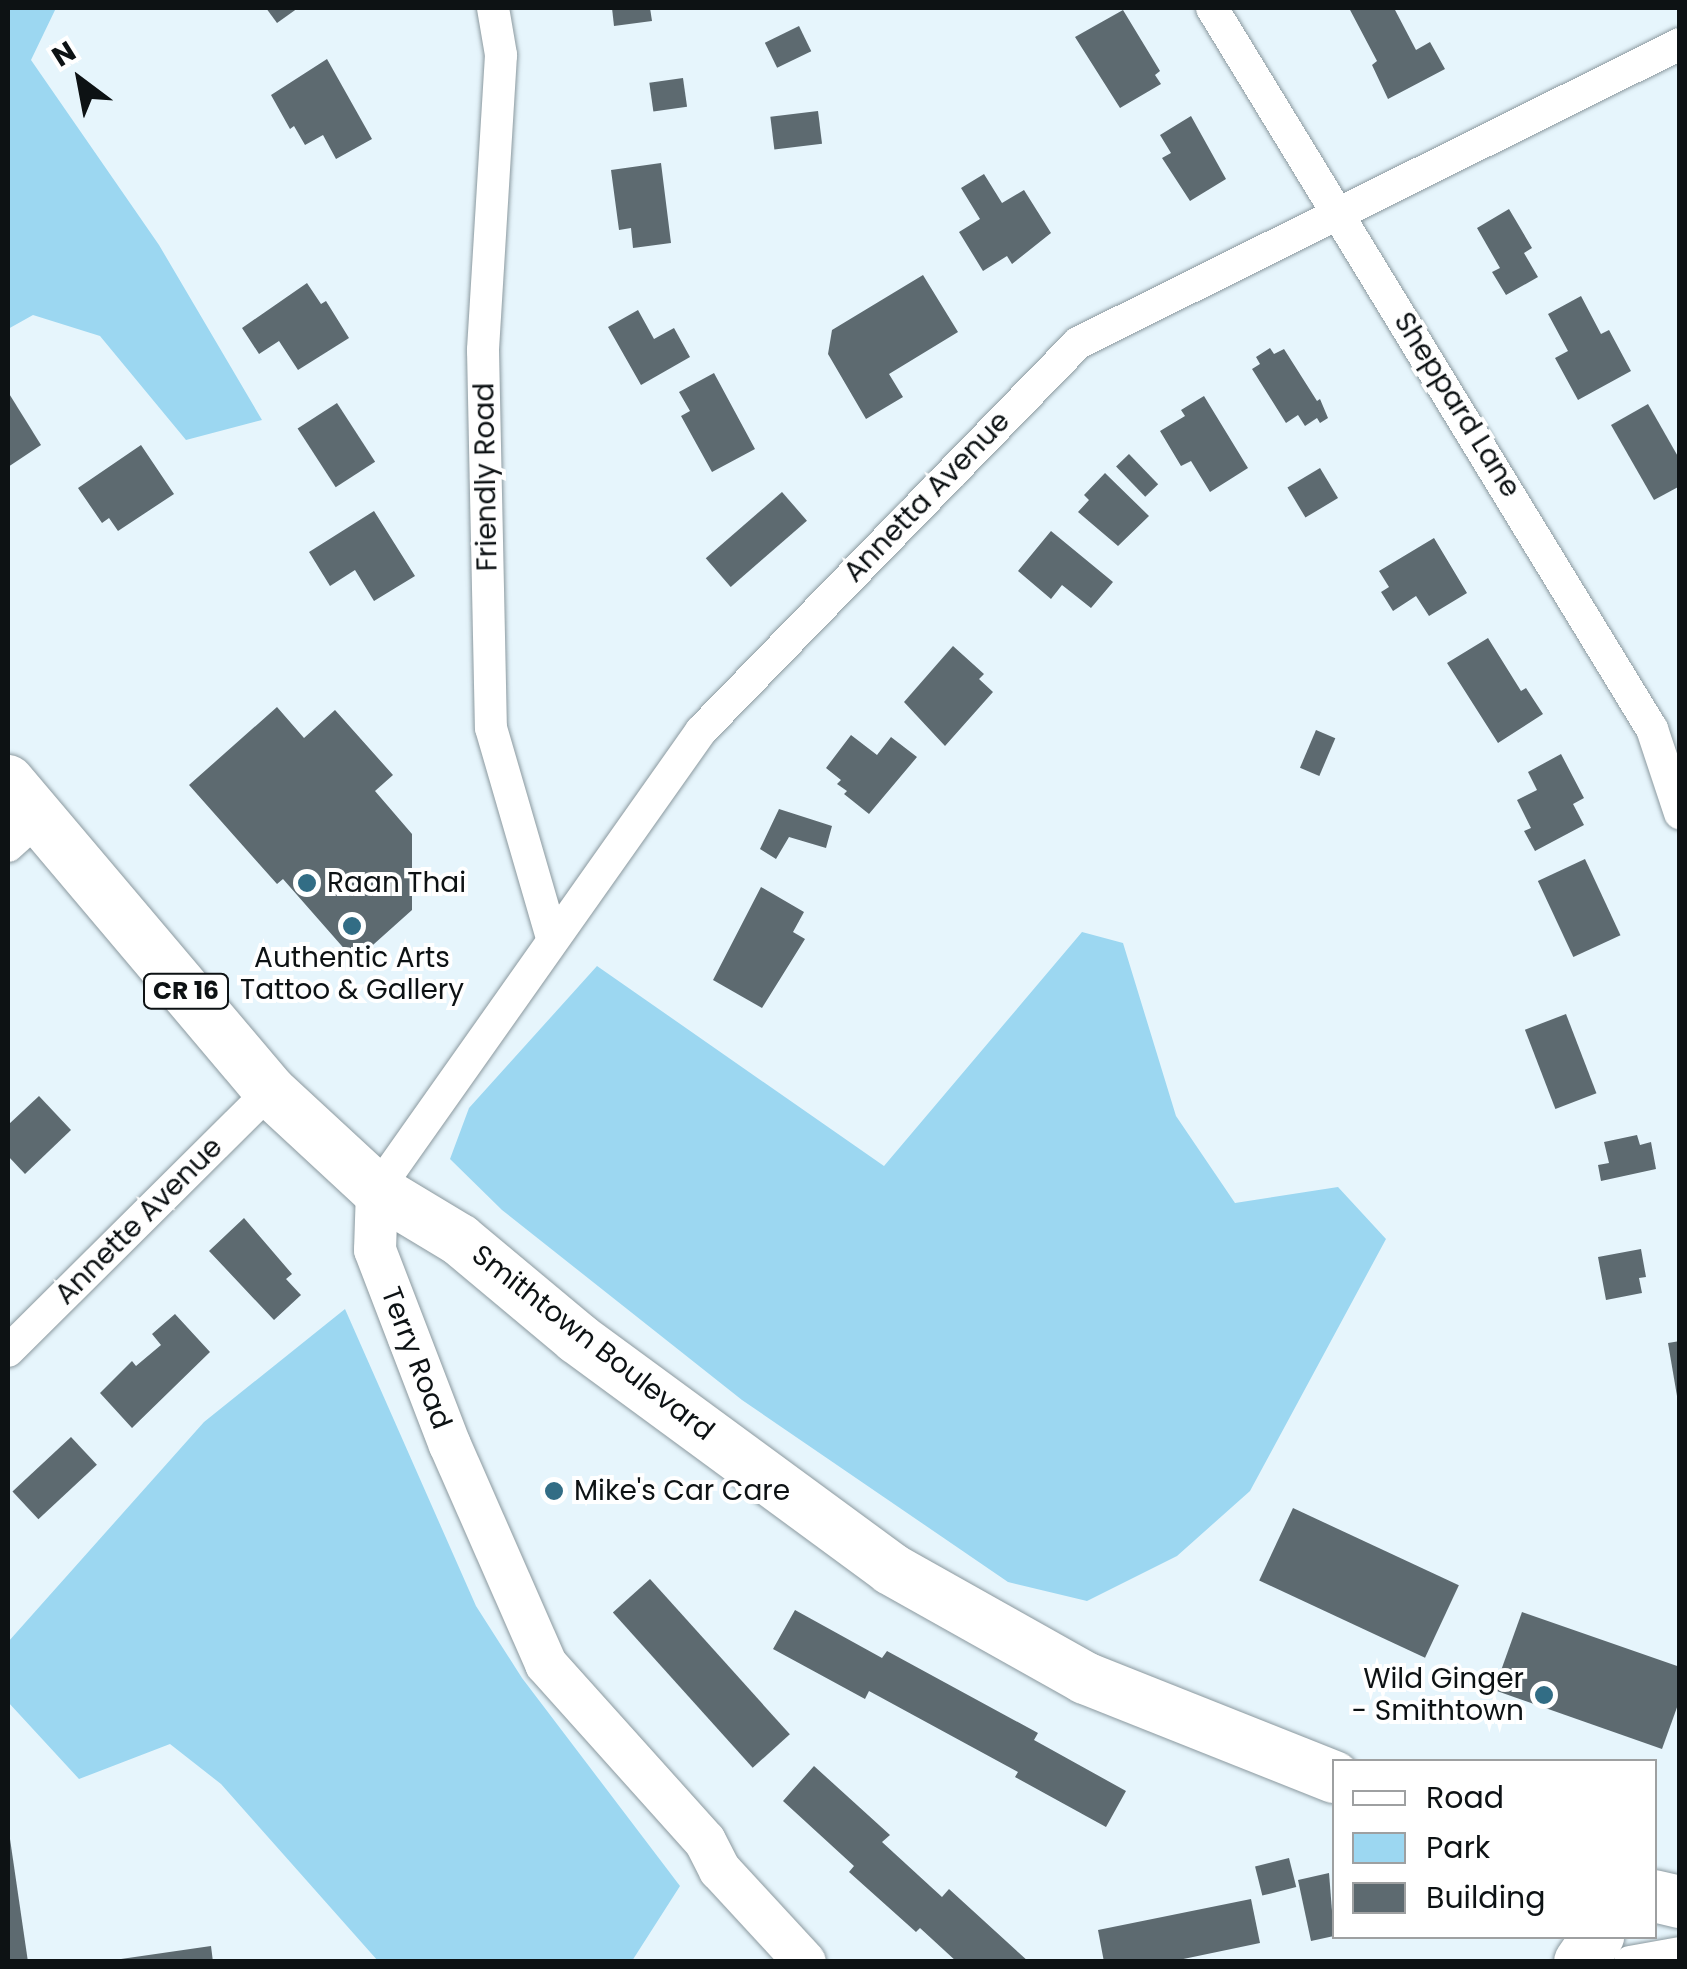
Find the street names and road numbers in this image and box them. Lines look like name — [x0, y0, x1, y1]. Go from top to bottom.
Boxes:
street label: Sheppard Lane — [1387, 306, 1527, 504]
street label: Friendly Road — [468, 382, 504, 572]
street label: Annetta Avenue — [837, 405, 1017, 589]
road number: CR 16 — [141, 971, 231, 1011]
street label: Annette Avenue — [48, 1130, 230, 1312]
street label: Smithtown Boulevard — [465, 1238, 721, 1448]
street label: Terry Road — [374, 1282, 458, 1434]

